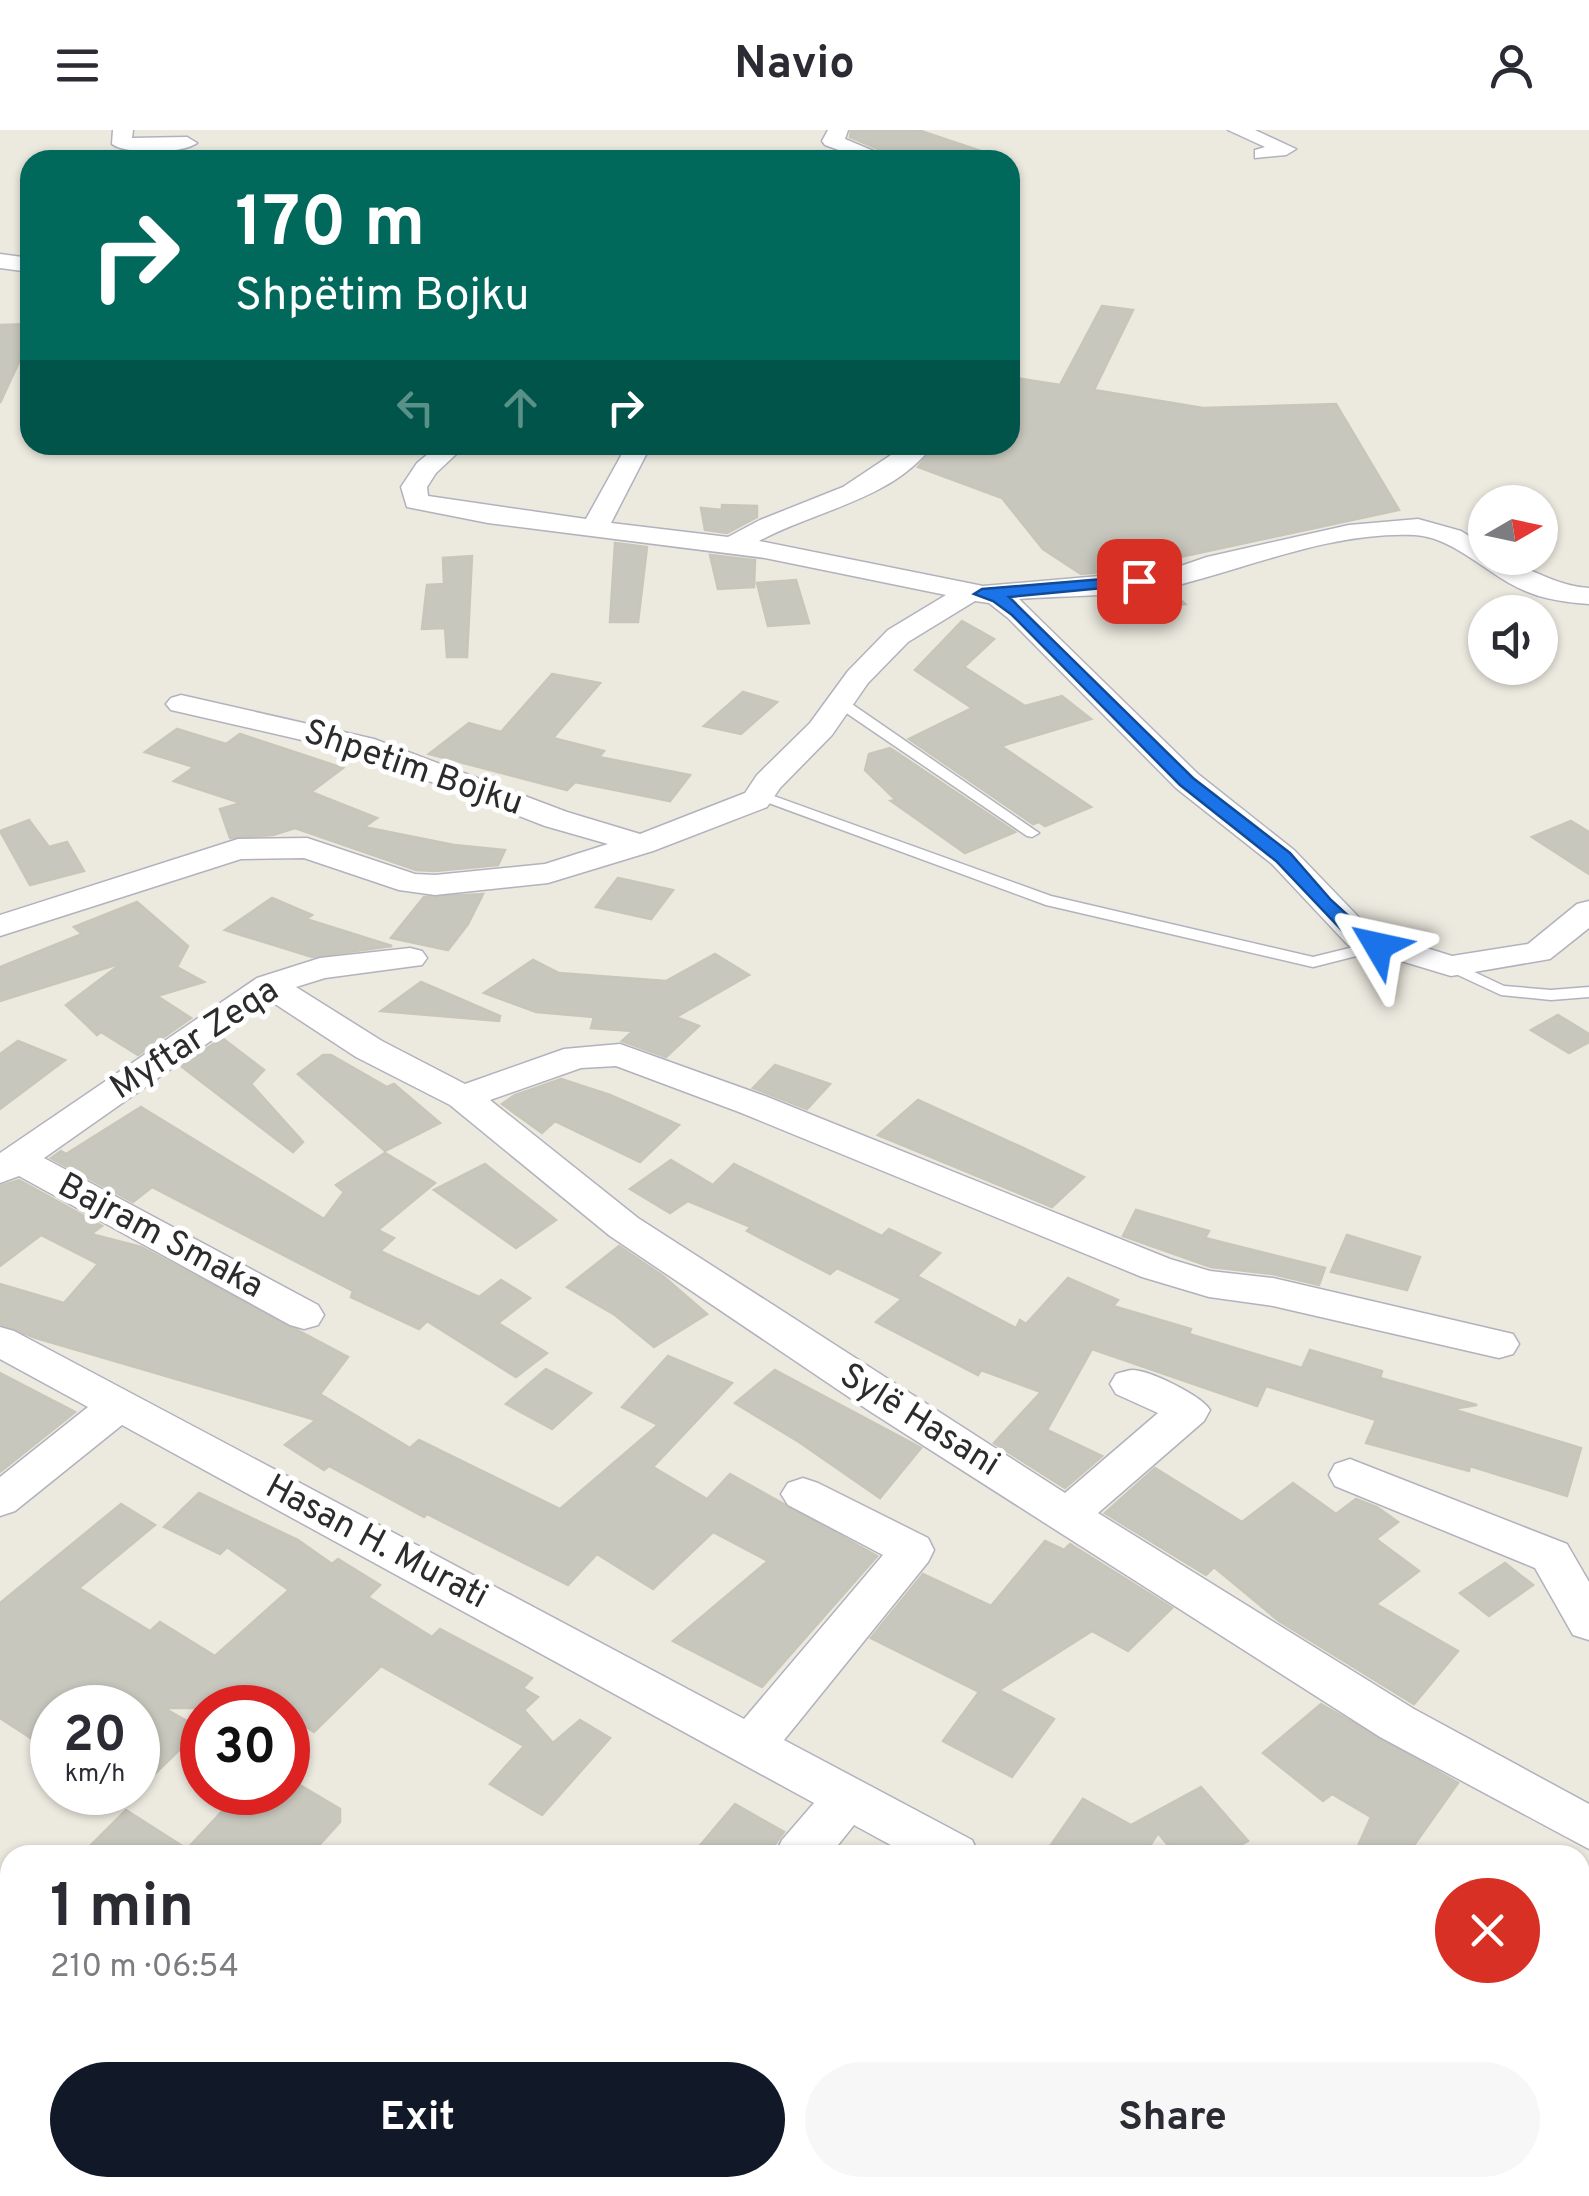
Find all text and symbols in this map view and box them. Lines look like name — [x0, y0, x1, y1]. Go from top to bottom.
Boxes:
text: Navio — [734, 37, 855, 94]
icon: menu — [50, 38, 105, 93]
icon: person — [1484, 38, 1539, 93]
text: 170 m — [235, 182, 425, 271]
icon: right — [70, 190, 200, 320]
text: Shpëtim Bojku — [235, 269, 530, 326]
icon: left — [388, 380, 443, 435]
icon: ahead — [493, 380, 548, 435]
icon: right — [598, 380, 653, 435]
north arrow — [1468, 485, 1558, 575]
map controls — [1468, 485, 1558, 685]
pin — [1097, 539, 1182, 624]
icon: arrive — [1112, 554, 1167, 609]
button: sound — [1468, 595, 1558, 685]
street label: Shpetim Bojku — [298, 711, 528, 827]
position arrow — [1326, 894, 1430, 998]
street label: Myftar Zeqa — [102, 969, 288, 1111]
street label: Bajram Smaka — [50, 1164, 270, 1310]
street label: Sylë Hasani — [831, 1355, 1007, 1487]
street label: Hasan H. Murati — [257, 1466, 495, 1620]
speed limit sign: 30 — [180, 1685, 310, 1815]
text: 20 — [63, 1706, 127, 1769]
text: km/h — [65, 1759, 125, 1791]
text: 1 min — [50, 1872, 194, 1948]
button: close — [1435, 1878, 1540, 1983]
text: 210 m · 06:54 — [50, 1948, 239, 1988]
button: Exit — [50, 2062, 785, 2177]
button: Share — [805, 2062, 1540, 2177]

